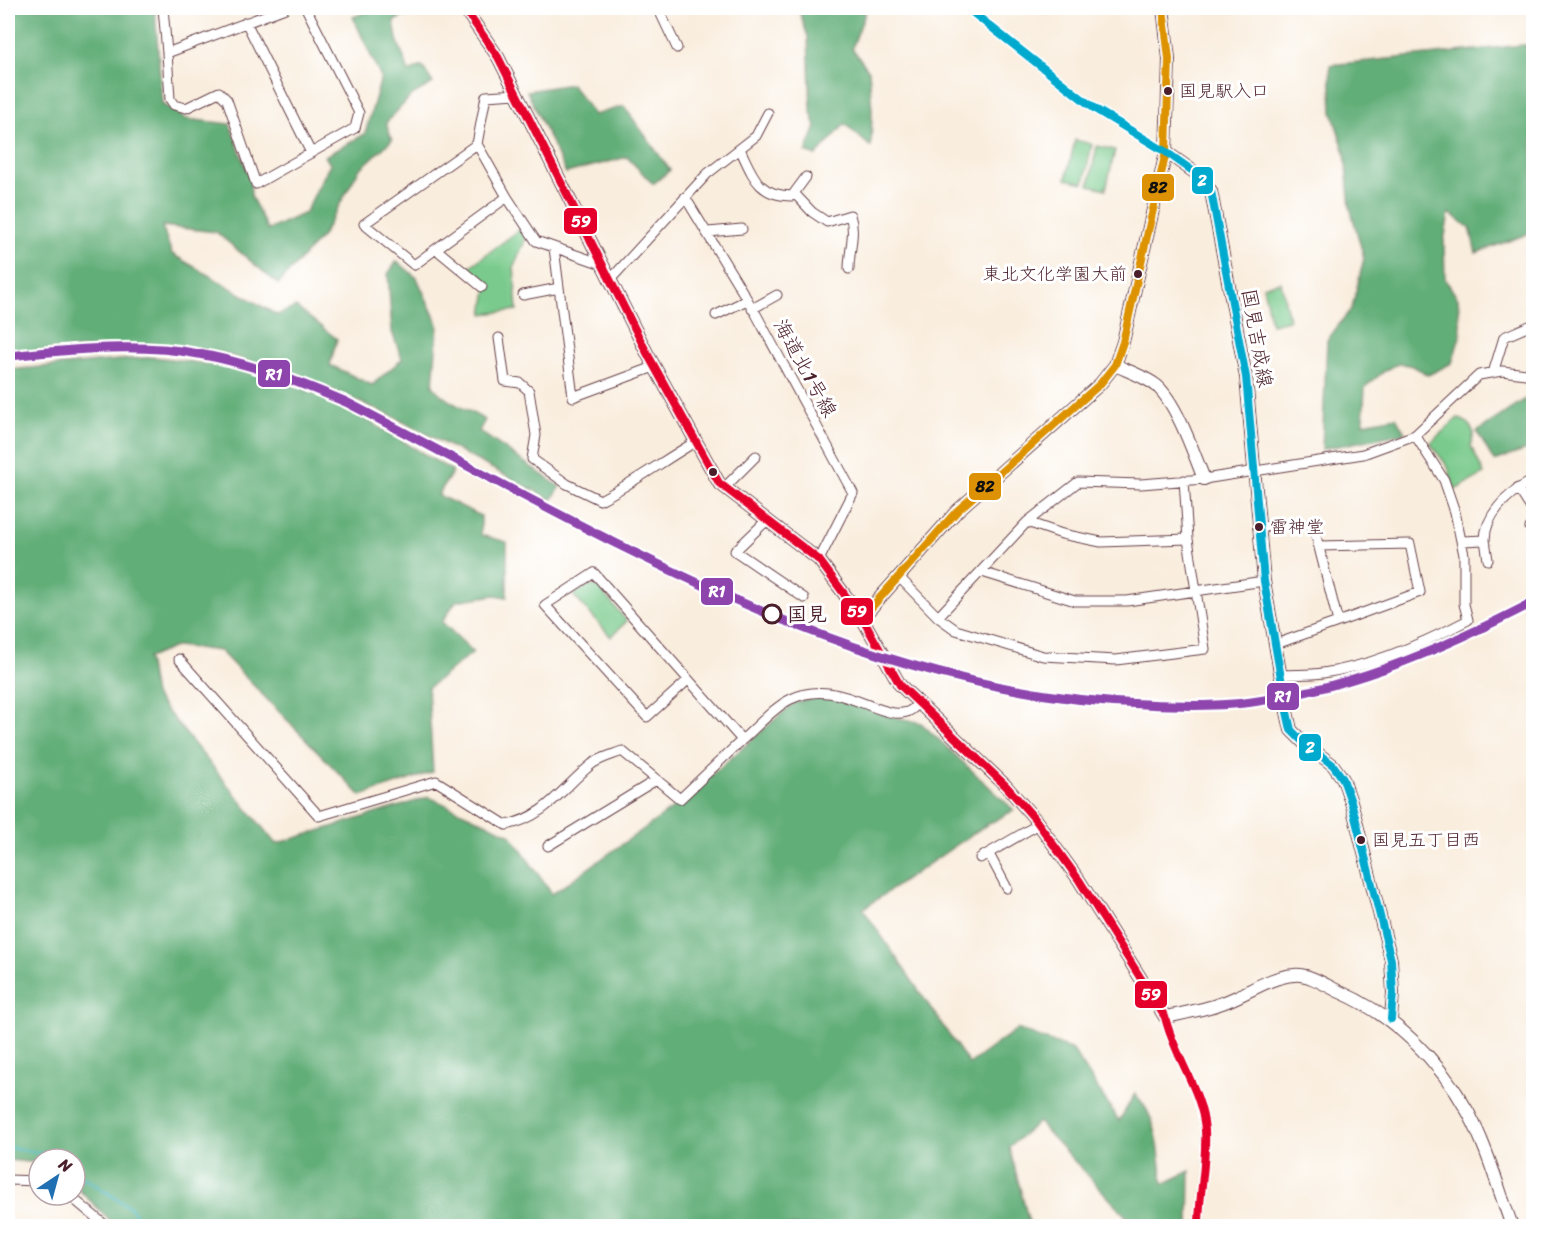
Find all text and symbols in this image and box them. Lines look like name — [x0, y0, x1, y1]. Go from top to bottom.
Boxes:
place label: 国見駅入口 — [1179, 75, 1269, 107]
marker: 国見駅入口 — [1162, 85, 1174, 97]
line badge: 2 — [1191, 166, 1214, 195]
text: 2 — [1196, 166, 1207, 195]
line badge: 82 — [1141, 173, 1175, 202]
text: 82 — [1148, 173, 1168, 202]
line badge: 59 — [563, 207, 598, 235]
text: 59 — [571, 207, 591, 236]
place label: 東北文化学園大前 — [983, 258, 1127, 290]
marker: 東北文化学園大前 — [1132, 268, 1144, 280]
street label: 国見吉成線 — [1231, 286, 1283, 390]
street label: 海道北1号線 — [763, 312, 847, 424]
line badge: R1 — [257, 359, 291, 388]
text: R1 — [265, 360, 282, 389]
unlabelled marker — [707, 466, 719, 478]
line badge: 82 — [968, 472, 1002, 501]
text: 82 — [975, 472, 995, 501]
place label: 雷神堂 — [1270, 511, 1324, 543]
marker: 雷神堂 — [1253, 521, 1265, 533]
line badge: R1 — [700, 577, 734, 606]
text: R1 — [708, 577, 725, 606]
place label: 国見 — [787, 597, 827, 632]
line badge: 59 — [840, 597, 874, 626]
text: 59 — [847, 597, 867, 626]
marker: 国見 — [762, 604, 782, 624]
line badge: R1 — [1266, 682, 1300, 711]
text: R1 — [1274, 682, 1291, 711]
line badge: 2 — [1298, 733, 1322, 762]
text: 2 — [1304, 733, 1315, 762]
place label: 国見五丁目西 — [1372, 824, 1480, 856]
marker: 国見五丁目西 — [1355, 834, 1367, 846]
line badge: 59 — [1134, 980, 1168, 1009]
text: 59 — [1141, 980, 1161, 1009]
north arrow — [27, 1147, 87, 1207]
text: N — [52, 1150, 79, 1181]

